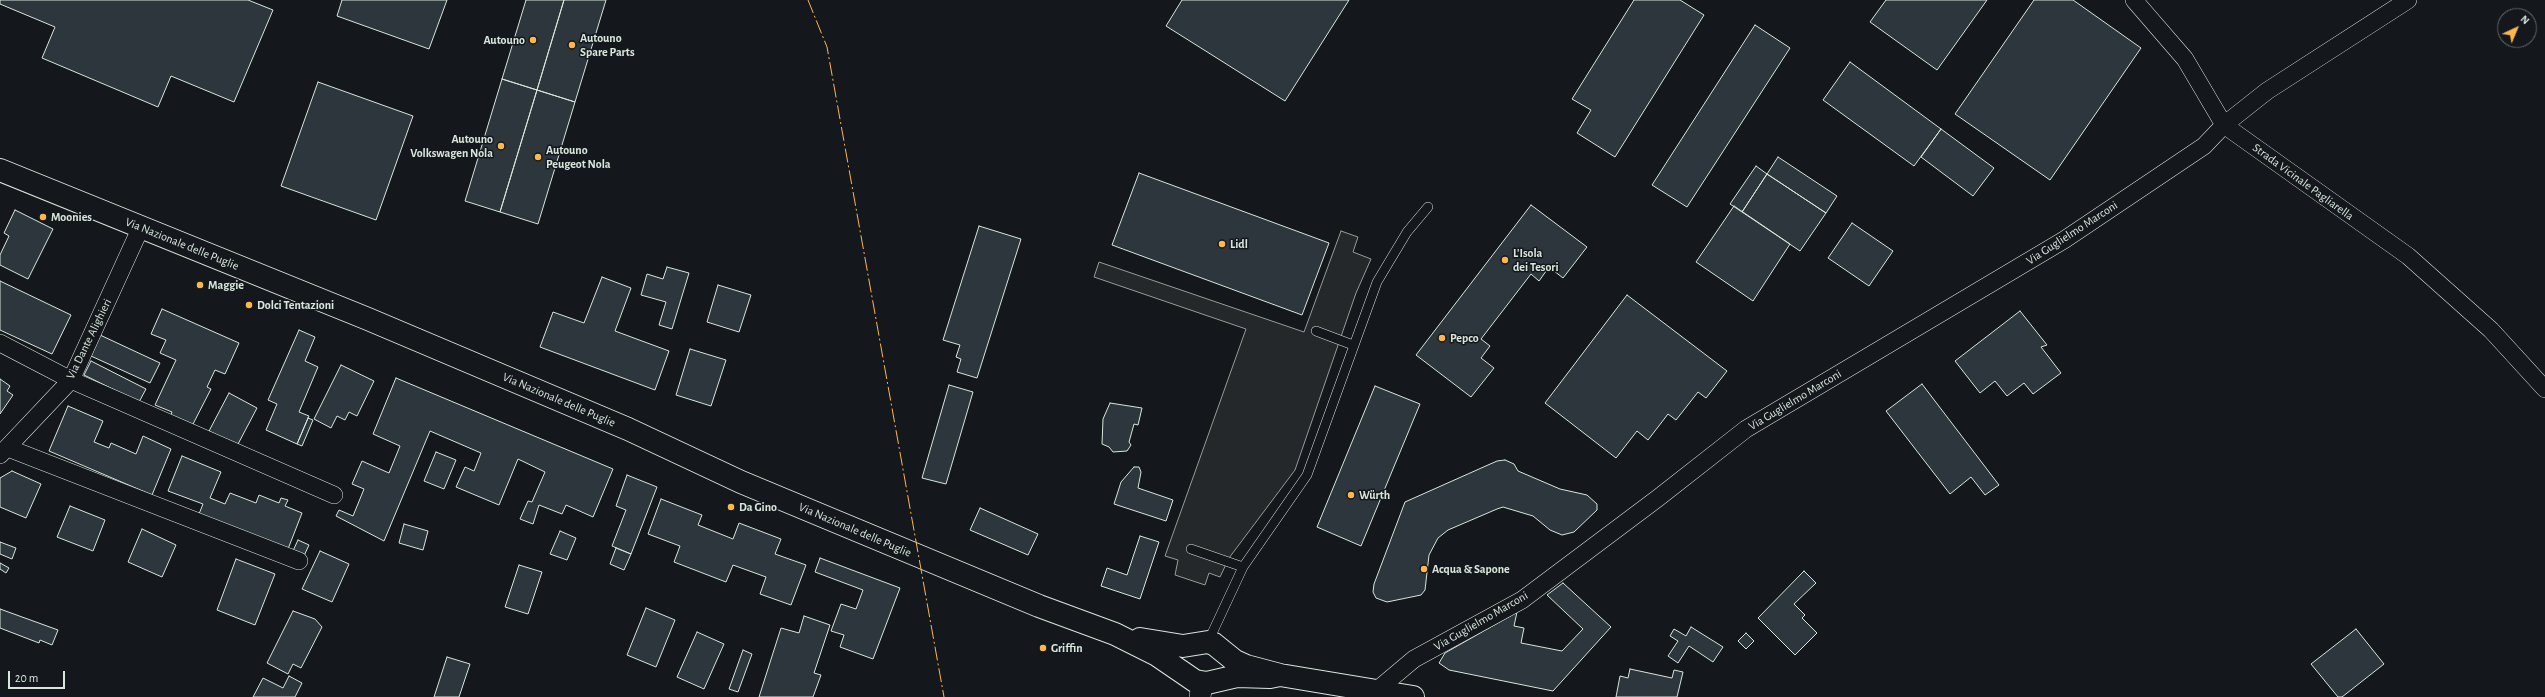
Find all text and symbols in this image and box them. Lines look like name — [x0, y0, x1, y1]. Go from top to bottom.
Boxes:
north arrow — [2497, 8, 2537, 48]
text: N — [2518, 13, 2532, 26]
place label: Autouno Spare Parts — [580, 31, 634, 59]
place label: Autouno — [483, 33, 525, 47]
marker: Autouno — [528, 35, 538, 45]
marker: Autouno Spare Parts — [567, 40, 577, 50]
place label: Autouno Volkswagen Nola — [410, 132, 493, 160]
street label: Strada Vicinale Pagliarella — [2250, 140, 2356, 224]
marker: Autouno Volkswagen Nola — [496, 141, 506, 151]
place label: Autouno Peugeot Nola — [546, 143, 611, 171]
marker: Autouno Peugeot Nola — [533, 152, 543, 162]
street label: Via Guglielmo Marconi — [2024, 198, 2120, 268]
place label: Moonies — [51, 210, 92, 224]
marker: Moonies — [38, 212, 48, 222]
street label: Via Nazionale delle Puglie — [123, 215, 241, 273]
place label: Lidl — [1230, 237, 1248, 251]
marker: Lidl — [1217, 239, 1227, 249]
place label: L'Isola dei Tesori — [1513, 246, 1559, 274]
marker: L'Isola dei Tesori — [1500, 255, 1510, 265]
place label: Maggie — [208, 278, 244, 292]
marker: Maggie — [195, 280, 205, 290]
street label: Via Dante Alighieri — [63, 296, 115, 382]
place label: Dolci Tentazioni — [257, 298, 334, 312]
marker: Dolci Tentazioni — [244, 300, 254, 310]
place label: Pepco — [1450, 331, 1479, 345]
marker: Pepco — [1437, 333, 1447, 343]
street label: Via Guglielmo Marconi — [1746, 367, 1844, 433]
street label: Via Nazionale delle Puglie — [500, 370, 618, 430]
place label: Würth — [1359, 488, 1390, 502]
marker: Würth — [1346, 490, 1356, 500]
place label: Da Gino — [739, 500, 777, 514]
street label: Via Nazionale delle Puglie — [796, 500, 914, 560]
marker: Da Gino — [726, 502, 736, 512]
place label: Acqua & Sapone — [1432, 562, 1510, 576]
marker: Acqua & Sapone — [1419, 564, 1429, 574]
street label: Via Guglielmo Marconi — [1431, 588, 1531, 654]
place label: Griffin — [1051, 641, 1083, 655]
marker: Griffin — [1038, 643, 1048, 653]
scale bar — [10, 663, 67, 689]
text: 20 m — [15, 672, 38, 684]

